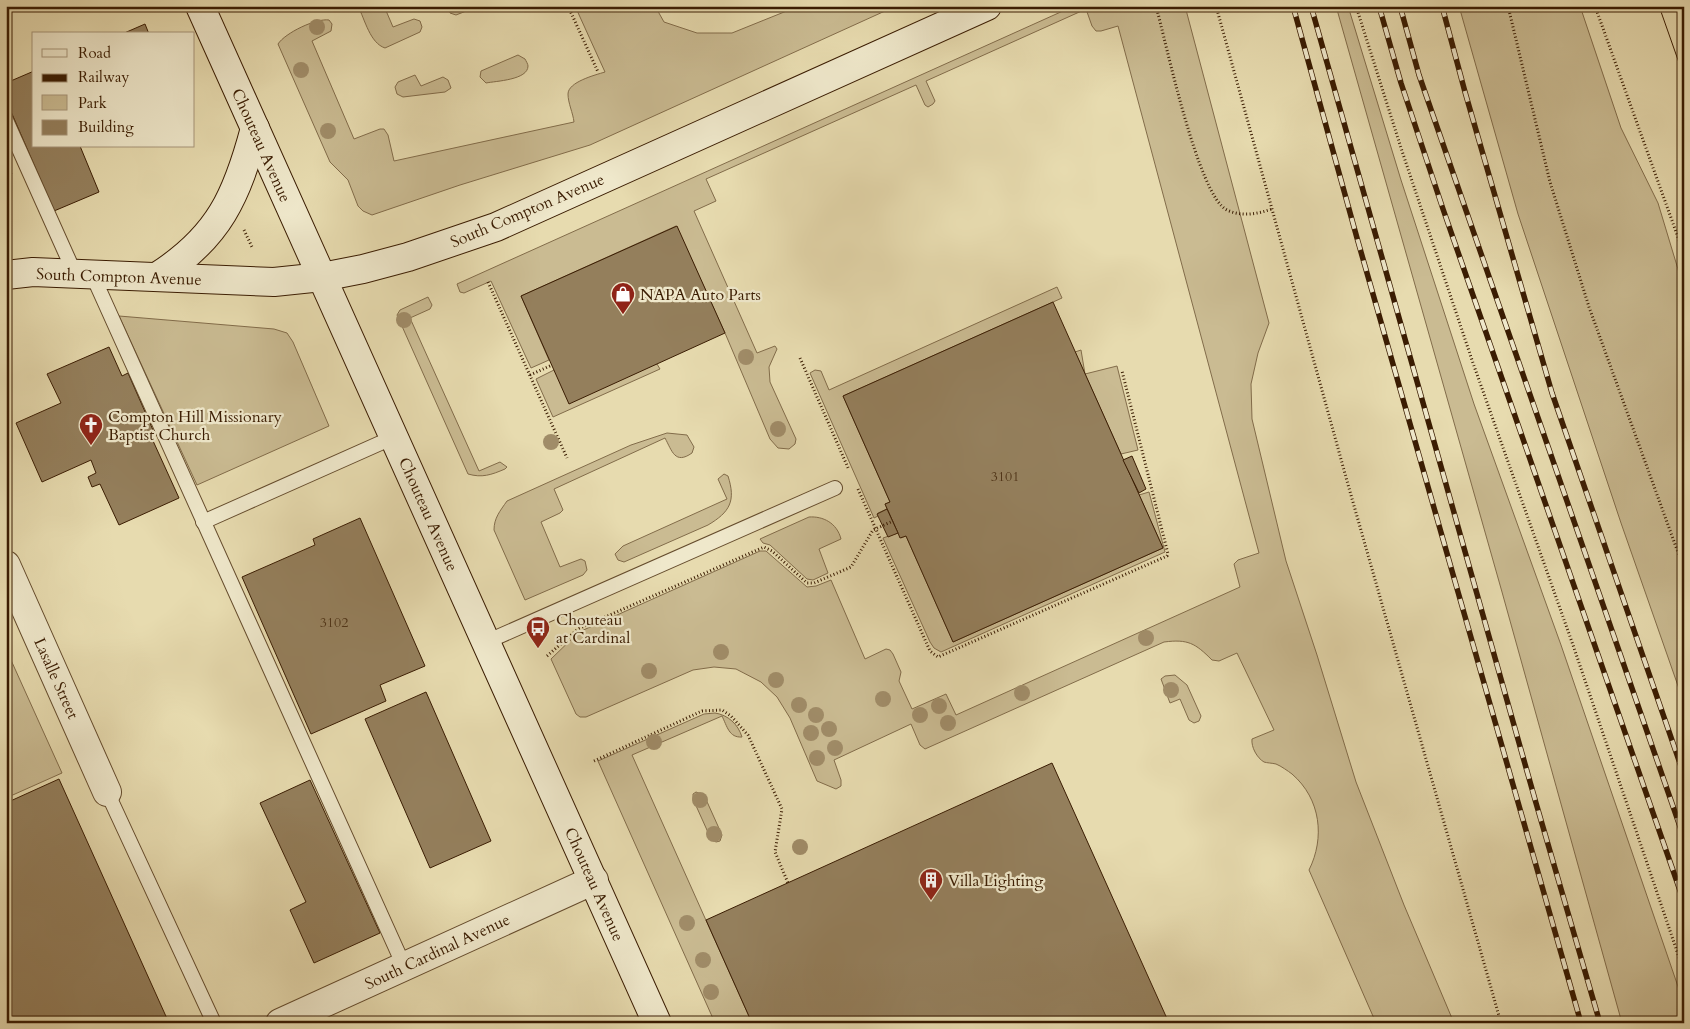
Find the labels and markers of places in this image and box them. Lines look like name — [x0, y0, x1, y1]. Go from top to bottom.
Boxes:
shop icon: NAPA Auto Parts — [610, 281, 636, 315]
place label: NAPA Auto Parts — [640, 284, 761, 306]
place label: Compton Hill Missionary Baptist Church — [108, 406, 283, 446]
church icon: Compton Hill Missionary Baptist Church — [78, 412, 104, 446]
place label: Chouteau at Cardinal — [556, 609, 630, 649]
bus stop icon: Chouteau at Cardinal — [525, 615, 551, 649]
building icon: Villa Lighting — [918, 867, 944, 901]
place label: Villa Lighting — [948, 870, 1043, 892]

